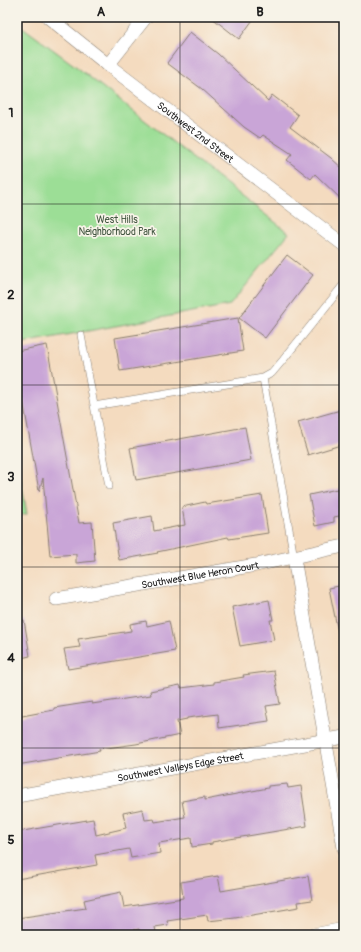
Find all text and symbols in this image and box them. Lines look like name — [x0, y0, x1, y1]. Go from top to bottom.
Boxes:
text: A — [97, 4, 106, 20]
text: B — [256, 4, 264, 20]
street label: Southwest 2nd Street — [154, 100, 236, 166]
text: 1 — [8, 105, 14, 121]
park label: West Hills Neighborhood Park — [78, 214, 156, 238]
text: 2 — [7, 287, 15, 303]
text: 3 — [7, 469, 15, 485]
street label: Southwest Blue Heron Court — [140, 559, 261, 591]
text: 4 — [7, 650, 15, 666]
street label: Southwest Valleys Edge Street — [116, 750, 246, 785]
text: 5 — [7, 832, 15, 848]

